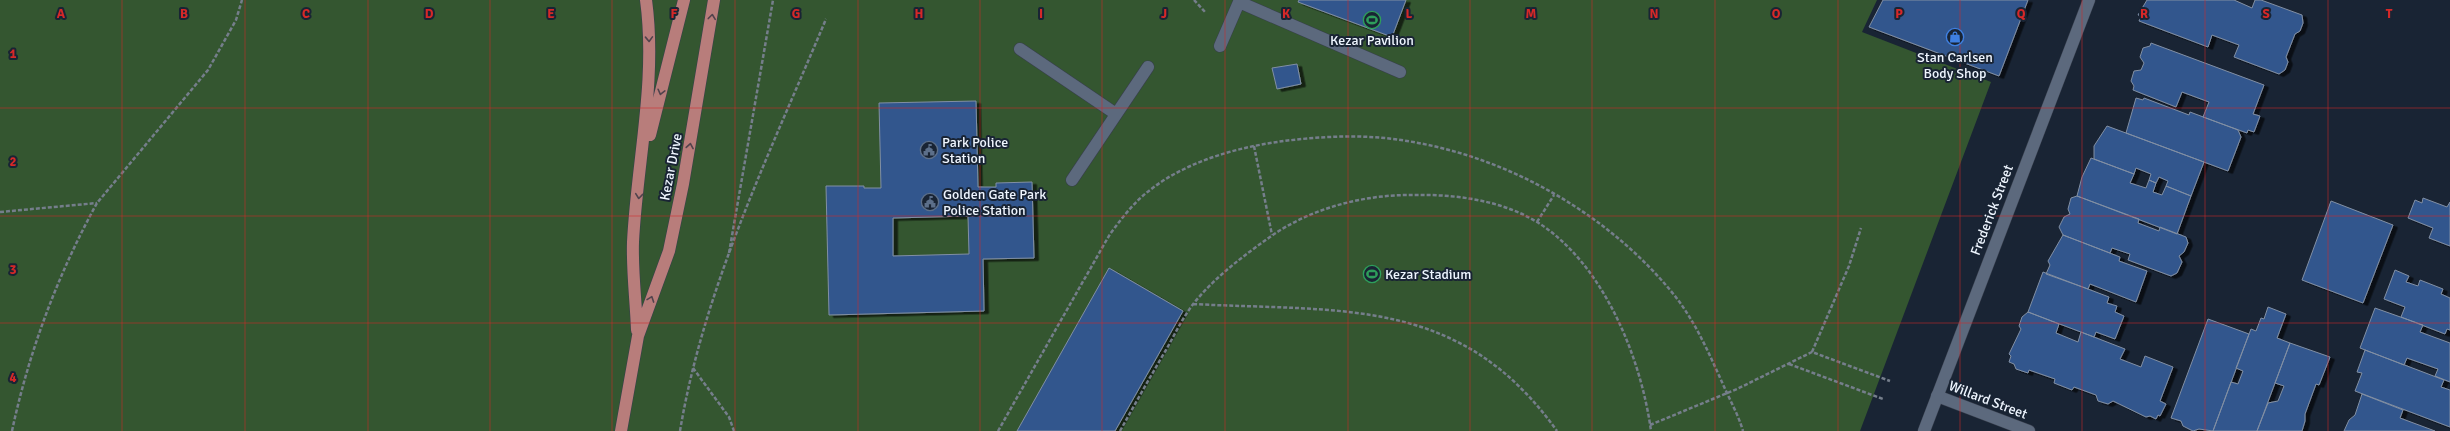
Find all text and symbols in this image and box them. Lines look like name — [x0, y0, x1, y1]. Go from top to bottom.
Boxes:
text: A — [57, 6, 66, 22]
text: B — [180, 6, 188, 22]
text: C — [302, 6, 310, 22]
text: D — [425, 6, 434, 22]
text: E — [547, 6, 555, 22]
text: F — [671, 6, 678, 22]
text: G — [792, 6, 800, 22]
text: H — [915, 6, 923, 22]
text: I — [1039, 6, 1043, 22]
text: J — [1161, 6, 1167, 22]
text: K — [1282, 6, 1290, 22]
text: L — [1406, 6, 1413, 22]
text: M — [1526, 6, 1537, 22]
text: N — [1649, 6, 1659, 22]
text: O — [1772, 6, 1781, 22]
text: P — [1895, 6, 1903, 22]
text: Q — [2017, 6, 2026, 22]
text: R — [2140, 6, 2148, 22]
text: S — [2262, 6, 2270, 22]
text: T — [2386, 6, 2393, 22]
sports icon: Kezar Pavilion — [1362, 10, 1382, 30]
one-way arrow — [707, 14, 716, 20]
shop icon: Stan Carlsen Body Shop — [1945, 27, 1965, 47]
place label: Kezar Pavilion — [1330, 32, 1414, 49]
one-way arrow — [644, 36, 653, 42]
text: 1 — [9, 46, 17, 62]
place label: Stan Carlsen Body Shop — [1917, 49, 1993, 82]
one-way arrow — [657, 89, 665, 95]
street label: Kezar Drive — [656, 132, 686, 202]
place label: Park Police Station — [942, 134, 1008, 167]
public building icon: Park Police Station — [919, 140, 939, 160]
one-way arrow — [685, 142, 694, 149]
text: 2 — [9, 154, 17, 170]
street label: Frederick Street — [1967, 162, 2017, 258]
place label: Golden Gate Park Police Station — [943, 186, 1046, 219]
public building icon: Golden Gate Park Police Station — [920, 192, 940, 212]
one-way arrow — [634, 193, 643, 199]
text: 3 — [9, 262, 17, 278]
sports icon: Kezar Stadium — [1362, 264, 1382, 284]
place label: Kezar Stadium — [1385, 266, 1471, 283]
one-way arrow — [647, 296, 655, 303]
text: 4 — [9, 370, 17, 386]
street label: Willard Street — [1946, 377, 2030, 423]

